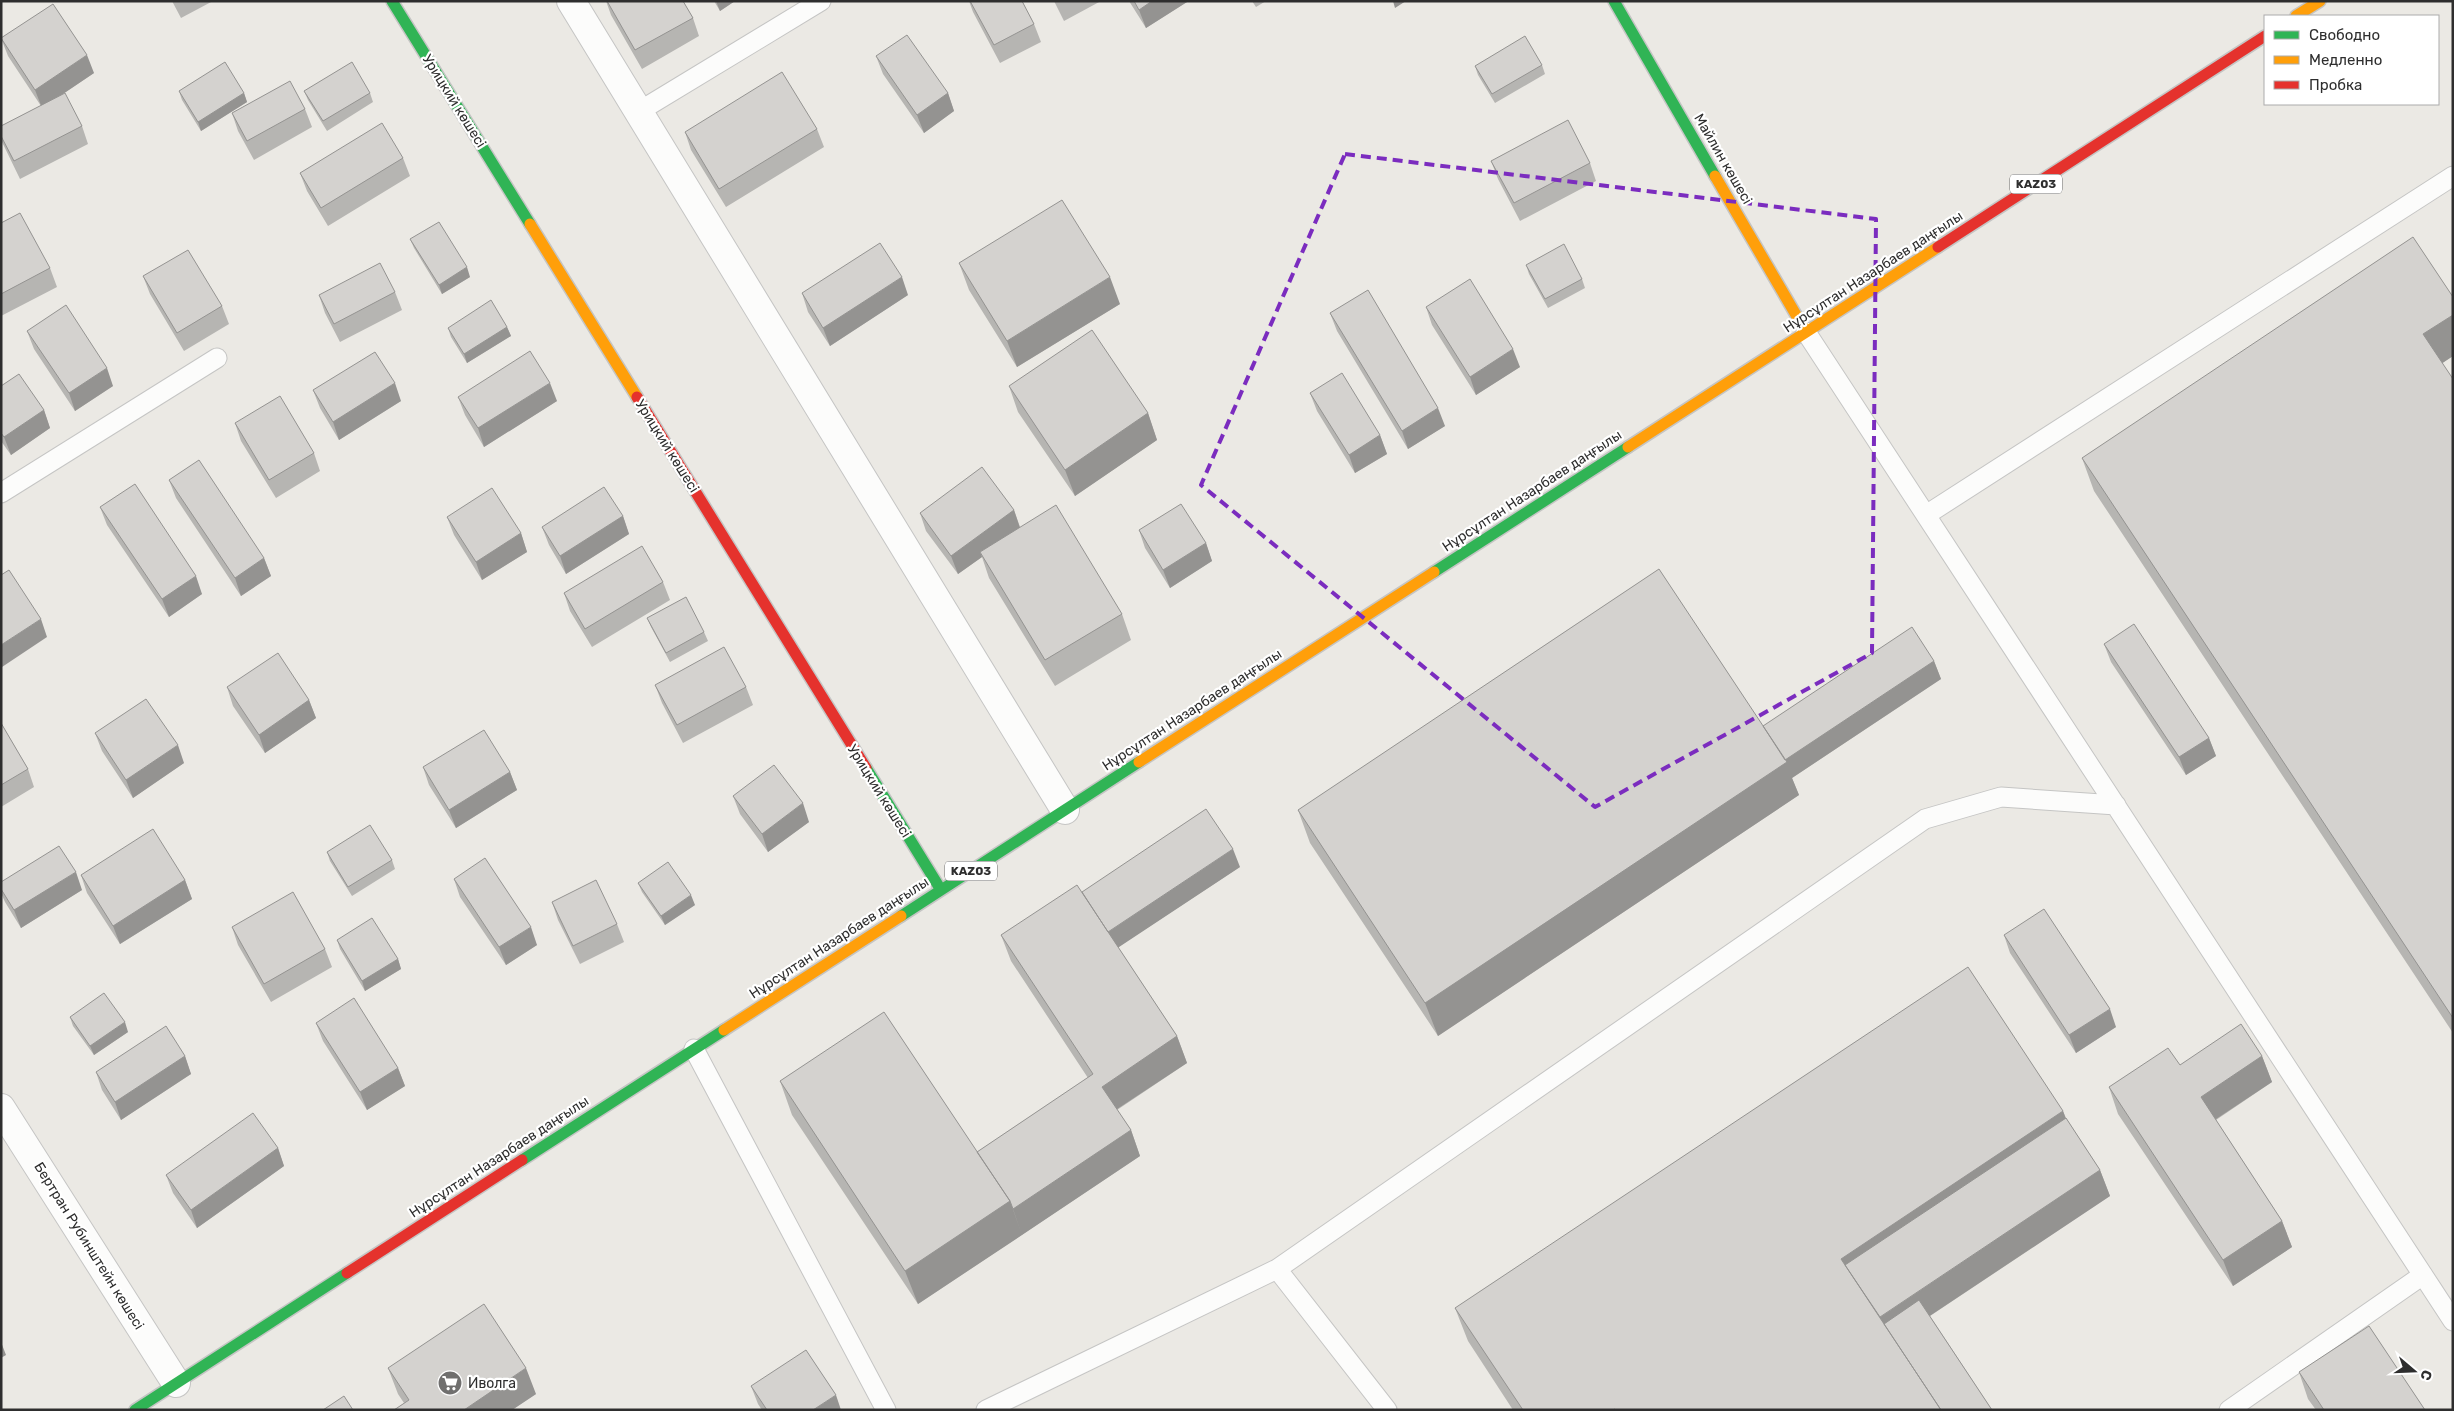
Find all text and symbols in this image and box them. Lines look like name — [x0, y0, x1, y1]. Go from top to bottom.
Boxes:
legend — [2264, 15, 2439, 105]
text: Свободно — [2309, 26, 2380, 44]
street label: Урицкий көшесі — [419, 51, 489, 151]
text: Медленно — [2309, 51, 2382, 69]
text: Пробка — [2309, 76, 2362, 94]
street label: Майлин көшесі — [1690, 111, 1756, 207]
road number: KАZ03 — [2010, 174, 2062, 193]
street label: Нұрсұлтан Назарбаев даңғылы — [1780, 208, 1966, 336]
street label: Урицкий көшесі — [632, 396, 702, 496]
street label: Нұрсұлтан Назарбаев даңғылы — [1439, 427, 1625, 555]
street label: Нұрсұлтан Назарбаев даңғылы — [1099, 646, 1285, 774]
street label: Урицкий көшесі — [844, 741, 914, 841]
road number: KАZ03 — [945, 861, 997, 880]
street label: Нұрсұлтан Назарбаев даңғылы — [746, 874, 932, 1002]
street label: Нұрсұлтан Назарбаев даңғылы — [406, 1093, 592, 1221]
street label: Бертран Рубинштейн көшесі — [30, 1159, 148, 1333]
north arrow — [2389, 1346, 2439, 1396]
text: С — [2416, 1368, 2435, 1383]
supermarket icon: Иволга — [437, 1370, 463, 1396]
place label: Иволга — [468, 1375, 516, 1392]

